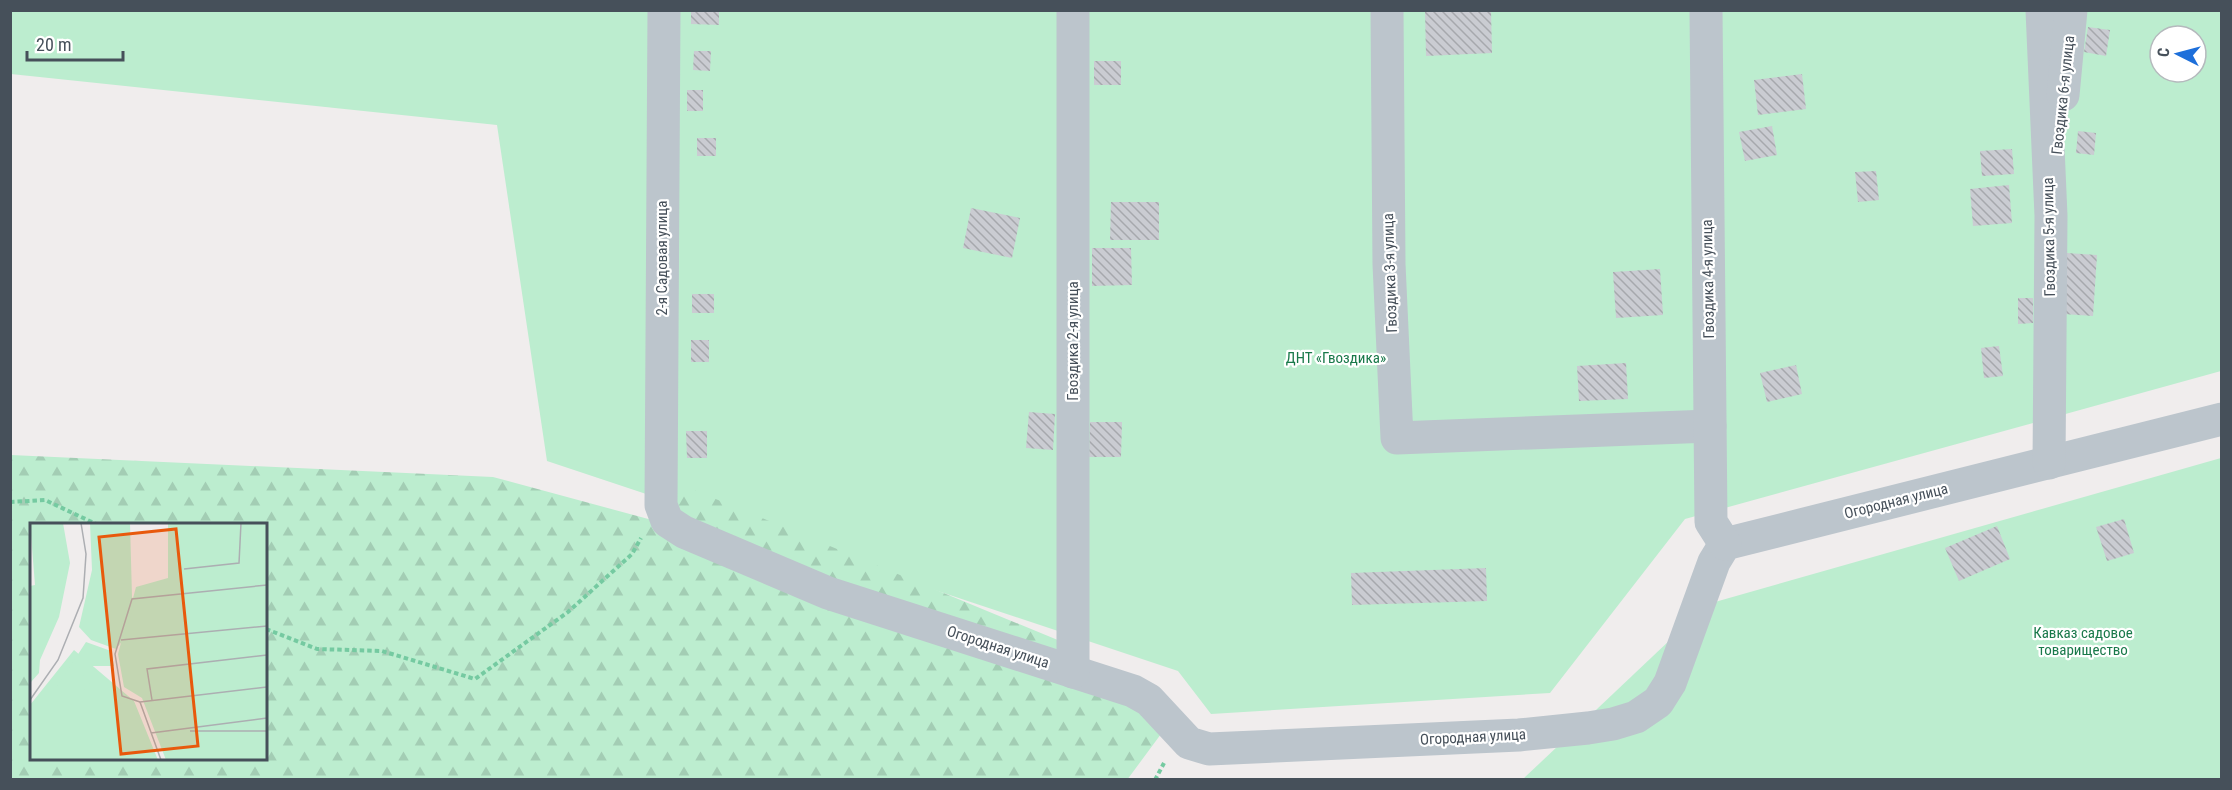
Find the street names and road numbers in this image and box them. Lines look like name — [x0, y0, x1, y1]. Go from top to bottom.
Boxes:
street label: Гвоздика 6-я улица — [2048, 35, 2078, 155]
street label: Гвоздика 5-я улица — [2039, 177, 2059, 297]
street label: 2-я Садовая улица — [653, 201, 671, 315]
street label: Гвоздика 3-я улица — [1379, 213, 1401, 333]
street label: Гвоздика 4-я улица — [1698, 219, 1718, 339]
street label: Гвоздика 2-я улица — [1064, 281, 1082, 401]
street label: Огородная улица — [1842, 479, 1950, 523]
street label: Огородная улица — [945, 622, 1051, 672]
street label: Огородная улица — [1420, 725, 1526, 749]

